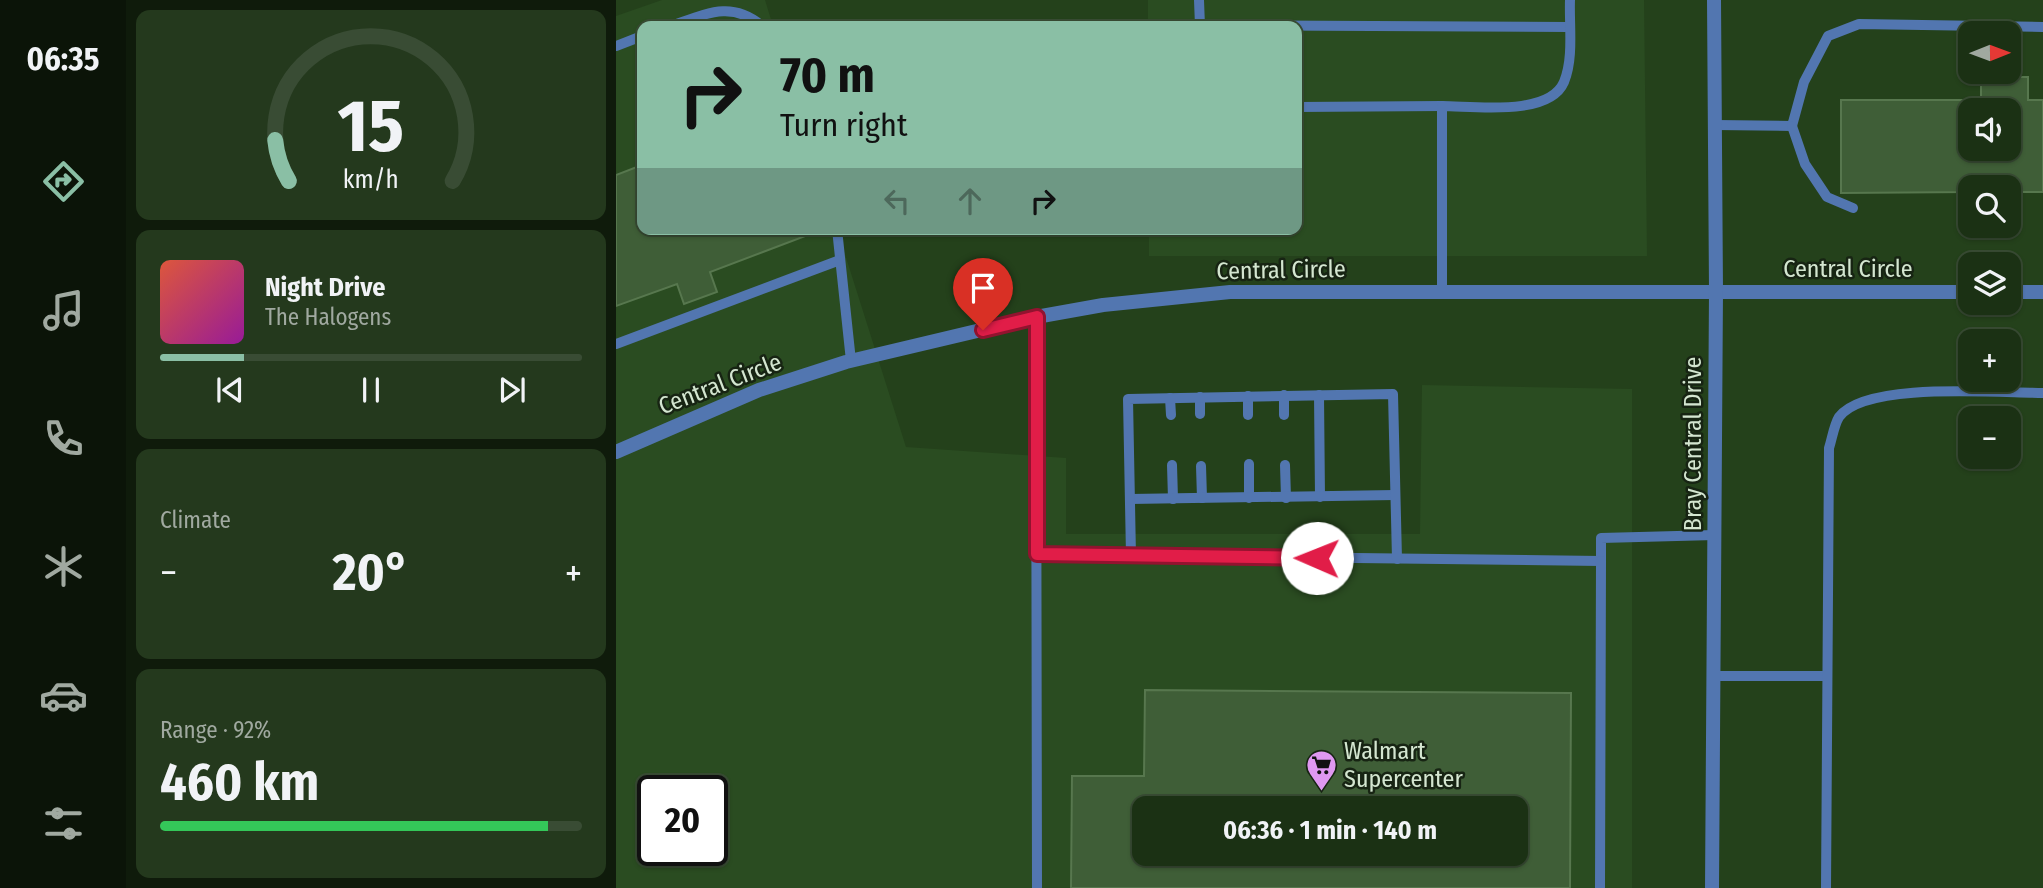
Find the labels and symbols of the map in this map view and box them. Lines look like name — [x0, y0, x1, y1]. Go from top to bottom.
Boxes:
north arrow — [1958, 21, 2021, 84]
street label: Central Circle — [1216, 255, 1346, 285]
street label: Central Circle — [1783, 255, 1913, 283]
pin — [953, 258, 1013, 330]
street label: Central Circle — [655, 348, 785, 420]
street label: Bray Central Drive — [1679, 357, 1707, 531]
position arrow — [1280, 521, 1354, 595]
place label: Walmart Supercenter — [1344, 737, 1463, 793]
supermarket icon: Walmart Supercenter — [1304, 748, 1338, 792]
speed limit sign: 20 — [637, 775, 728, 866]

